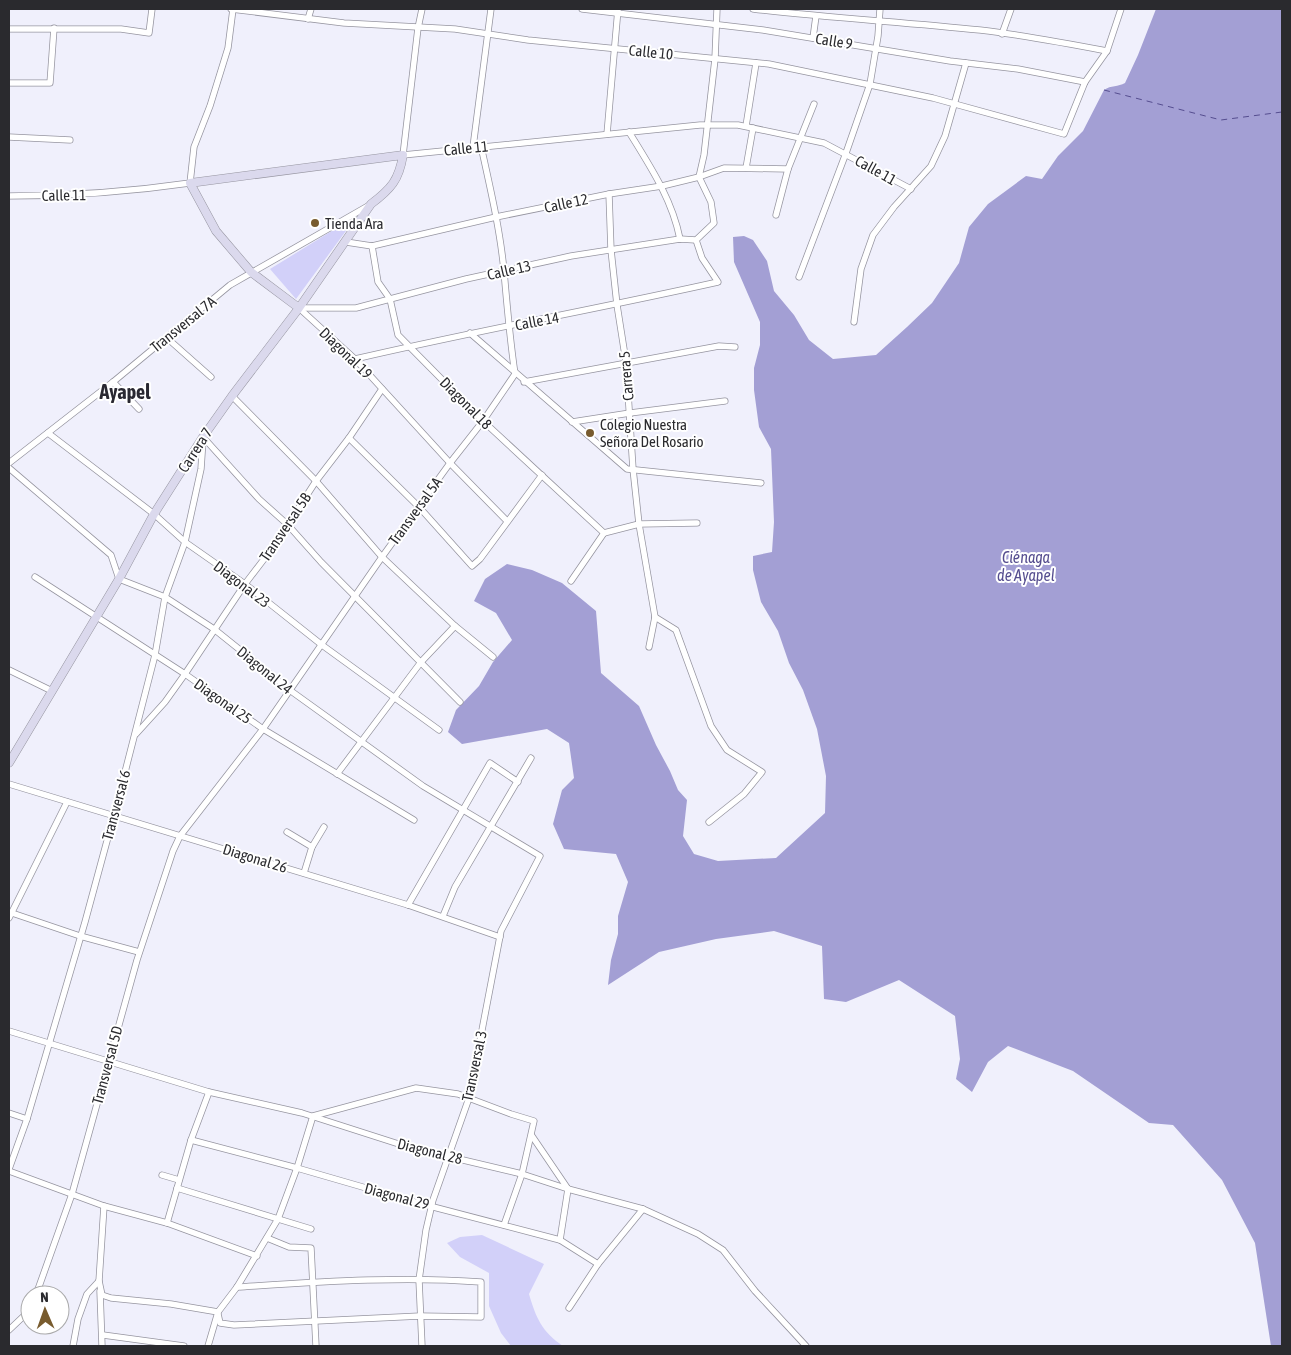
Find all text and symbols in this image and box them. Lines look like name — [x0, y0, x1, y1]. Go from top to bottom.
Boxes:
street label: Calle 9 — [814, 30, 854, 52]
street label: Calle 10 — [628, 41, 674, 63]
street label: Calle 11 — [443, 137, 489, 159]
street label: Calle 11 — [852, 152, 900, 188]
street label: Calle 11 — [42, 186, 86, 204]
street label: Calle 12 — [542, 190, 590, 216]
place label: Tienda Ara — [325, 215, 383, 232]
marker: Tienda Ara — [309, 217, 321, 229]
street label: Calle 13 — [485, 257, 533, 283]
street label: Transversal 7A — [147, 292, 220, 356]
street label: Calle 14 — [514, 308, 560, 334]
street label: Diagonal 19 — [316, 324, 376, 382]
street label: Carrera 5 — [615, 351, 637, 401]
street label: Diagonal 18 — [437, 374, 495, 432]
district label: Ayapel — [99, 380, 151, 403]
place label: Colegio Nuestra Señora Del Rosario — [600, 416, 704, 450]
street label: Carrera 7 — [174, 425, 216, 475]
marker: Colegio Nuestra Señora Del Rosario — [584, 427, 596, 439]
street label: Transversal 5A — [385, 473, 446, 548]
street label: Transversal 5B — [256, 489, 314, 565]
water label: Ciénaga de Ayapel — [997, 548, 1055, 585]
street label: Diagonal 23 — [210, 557, 274, 611]
street label: Diagonal 24 — [234, 642, 296, 698]
street label: Diagonal 25 — [191, 675, 255, 727]
street label: Transversal 6 — [98, 768, 134, 842]
street label: Diagonal 26 — [221, 840, 289, 876]
street label: Transversal 5D — [88, 1024, 126, 1106]
street label: Transversal 3 — [458, 1029, 490, 1103]
street label: Diagonal 28 — [396, 1135, 464, 1167]
street label: Diagonal 29 — [363, 1179, 431, 1213]
north arrow — [20, 1285, 70, 1335]
text: N — [40, 1289, 49, 1305]

